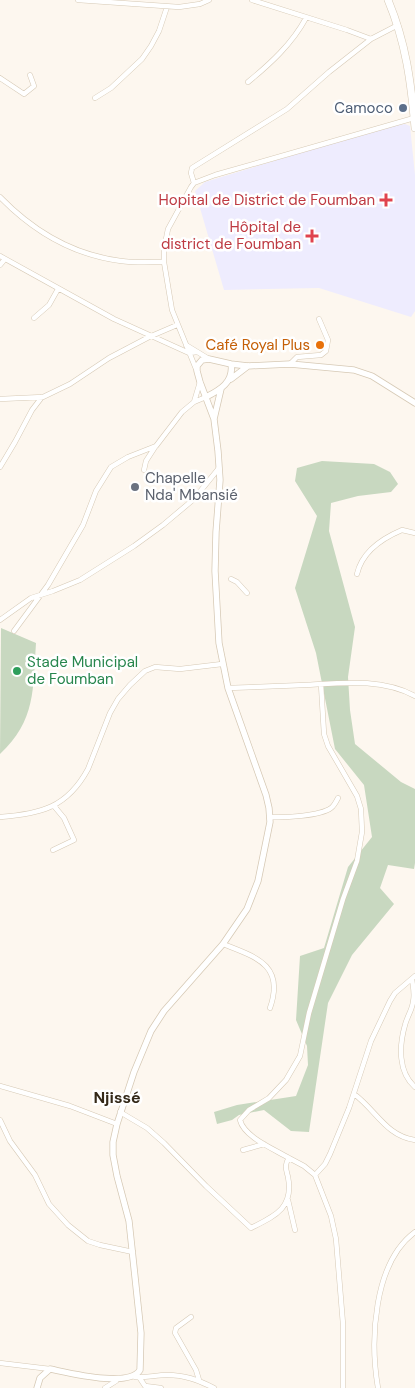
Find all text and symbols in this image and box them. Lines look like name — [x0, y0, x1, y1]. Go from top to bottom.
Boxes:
place label: Camoco — [334, 98, 393, 118]
marker: Camoco — [397, 102, 409, 114]
place label: Hopital de District de Foumban — [159, 190, 375, 210]
marker: Hopital de District de Foumban — [379, 193, 393, 207]
place label: Hôpital de district de Foumban — [161, 217, 301, 254]
marker: Hôpital de district de Foumban — [305, 229, 319, 243]
place label: Café Royal Plus — [205, 335, 310, 355]
marker: Café Royal Plus — [314, 339, 326, 351]
place label: Chapelle Nda' Mbansié — [145, 468, 238, 505]
marker: Chapelle Nda' Mbansié — [129, 481, 141, 493]
place label: Stade Municipal de Foumban — [27, 652, 138, 689]
marker: Stade Municipal de Foumban — [11, 665, 23, 677]
district label: Njissé — [93, 1087, 141, 1108]

